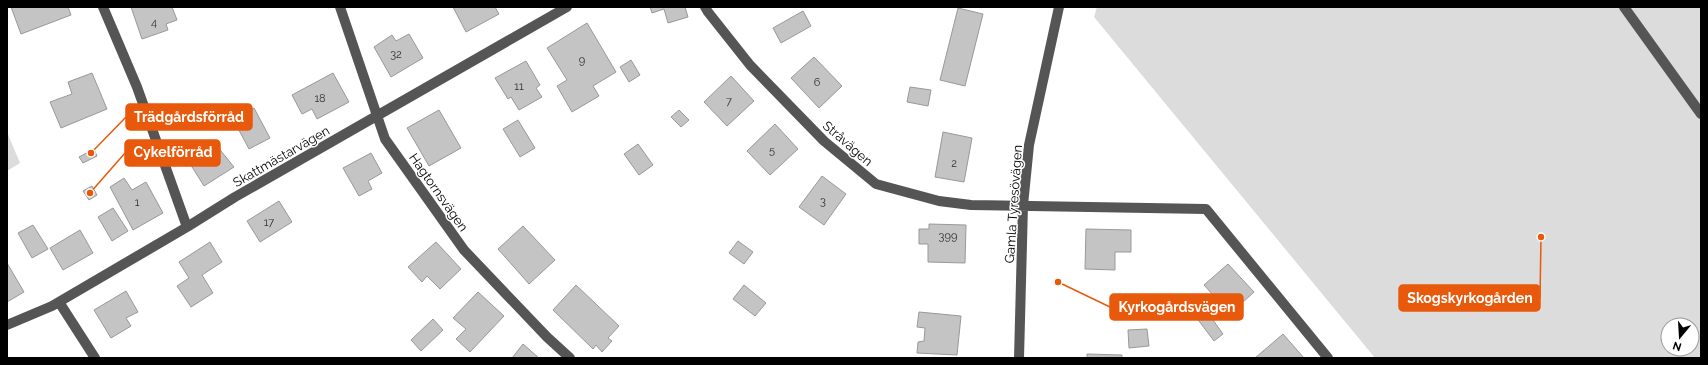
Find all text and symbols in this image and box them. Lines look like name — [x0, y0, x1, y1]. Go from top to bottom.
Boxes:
house number: 4 — [151, 16, 157, 29]
house number: 32 — [390, 48, 402, 61]
house number: 9 — [579, 54, 585, 67]
house number: 6 — [814, 76, 821, 89]
house number: 11 — [514, 80, 524, 93]
house number: 18 — [314, 92, 326, 105]
house number: 7 — [726, 95, 732, 108]
callout: Trädgårdsförråd — [126, 104, 252, 130]
text: Trädgårdsförråd — [134, 109, 244, 125]
street label: Stråvägen — [820, 118, 875, 169]
street label: Skattmästarvägen — [230, 123, 332, 190]
callout: Cykelförråd — [125, 140, 220, 166]
text: Cykelförråd — [134, 144, 212, 160]
house number: 5 — [769, 144, 775, 157]
street label: Gamla Tyresövägen — [1002, 144, 1025, 264]
street label: Hagtornsvägen — [406, 150, 471, 234]
house number: 2 — [951, 157, 957, 170]
house number: 3 — [820, 195, 826, 208]
house number: 1 — [135, 196, 140, 209]
house number: 17 — [264, 216, 274, 229]
house number: 399 — [939, 230, 957, 243]
callout: Skogskyrkogården — [1399, 285, 1540, 311]
text: Skogskyrkogården — [1407, 290, 1533, 306]
callout: Kyrkogårdsvägen — [1110, 294, 1243, 320]
text: Kyrkogårdsvägen — [1118, 299, 1236, 315]
north arrow — [1660, 317, 1700, 357]
text: N — [1671, 339, 1683, 354]

